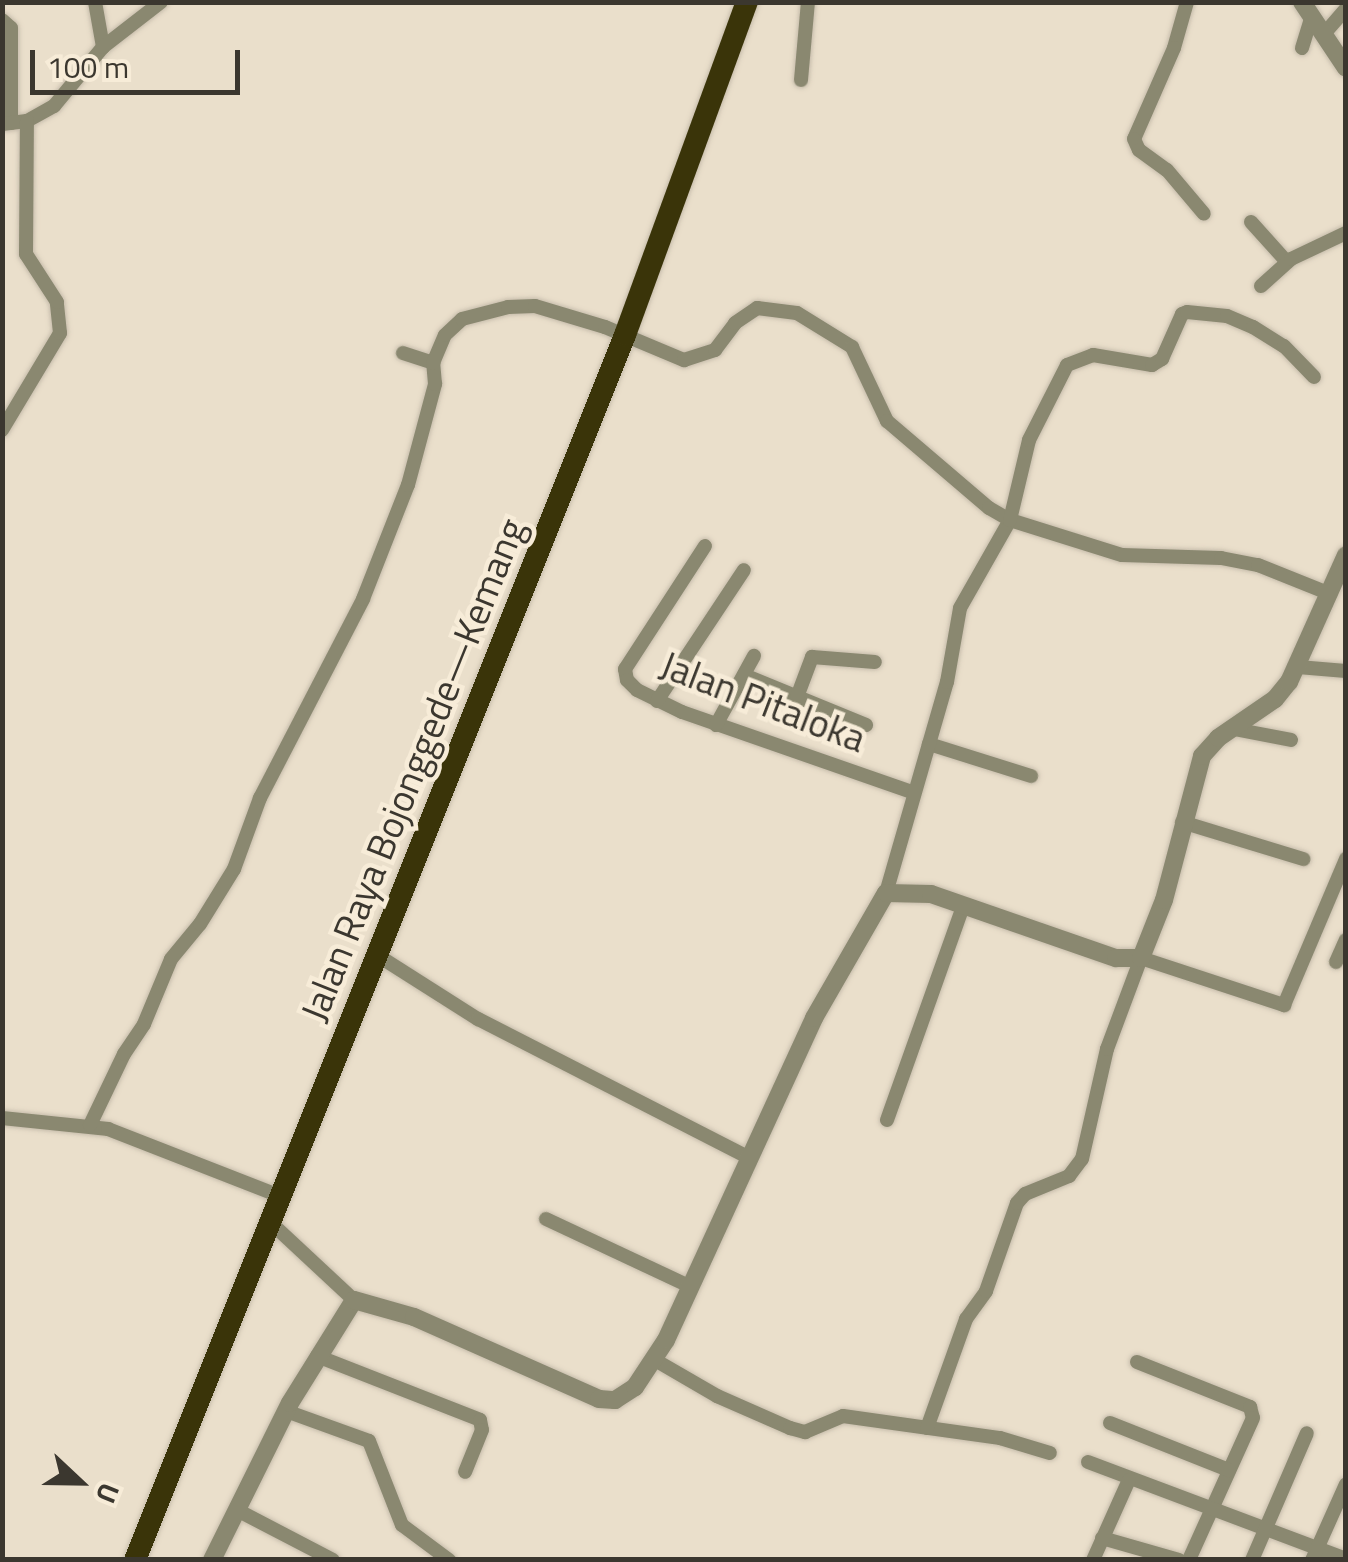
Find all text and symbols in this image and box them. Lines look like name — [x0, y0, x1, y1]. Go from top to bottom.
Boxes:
scale bar — [35, 30, 245, 92]
text: 100 m — [47, 44, 129, 90]
street label: Jalan Raya Bojonggede—Kemang — [291, 512, 535, 1028]
street label: Jalan Pitaloka — [654, 642, 872, 762]
north arrow — [30, 1432, 130, 1532]
text: U — [85, 1477, 132, 1510]

